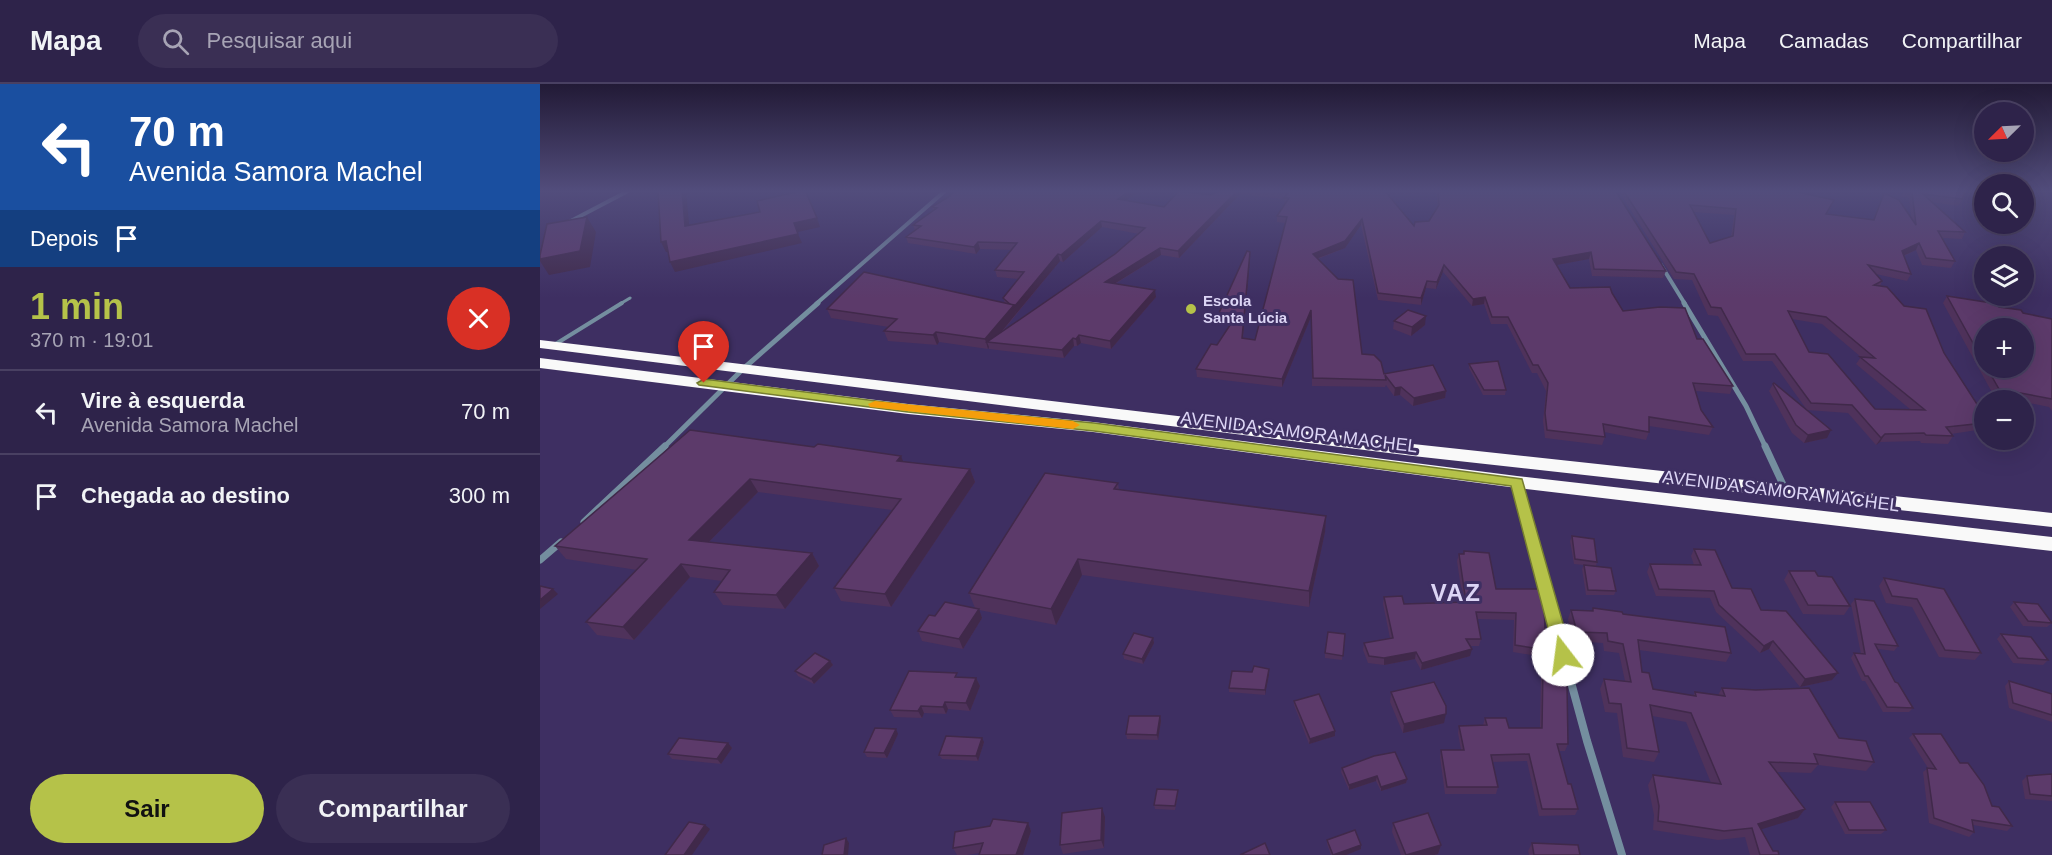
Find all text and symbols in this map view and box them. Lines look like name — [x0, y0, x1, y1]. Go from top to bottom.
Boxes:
search box — [138, 14, 558, 68]
text: Mapa — [30, 25, 102, 56]
icon: search — [159, 25, 192, 58]
text: Pesquisar aqui — [207, 28, 352, 53]
text: Mapa — [1693, 29, 1746, 52]
text: Camadas — [1779, 29, 1869, 52]
text: Compartilhar — [1902, 29, 2022, 52]
north arrow — [1974, 102, 2034, 162]
map controls — [1974, 102, 2034, 450]
icon: left — [30, 108, 108, 186]
text: 70 m — [129, 108, 225, 155]
text: Avenida Samora Machel — [129, 157, 423, 187]
button: search — [1974, 174, 2034, 234]
icon: arrive — [110, 222, 143, 255]
text: Depois — [30, 226, 98, 251]
button: layers — [1974, 246, 2034, 306]
text: 1 min — [30, 286, 124, 327]
button: close — [447, 287, 510, 350]
place label: Escola Santa Lúcia — [1203, 292, 1288, 326]
marker: Escola Santa Lúcia — [1184, 302, 1198, 316]
button: + — [1974, 318, 2034, 378]
pin — [678, 321, 729, 383]
text: 370 m · 19:01 — [30, 329, 153, 351]
icon: arrive — [687, 330, 720, 363]
text: Vire à esquerda — [81, 388, 244, 413]
button: − — [1974, 390, 2034, 450]
icon: left — [30, 396, 63, 429]
text: 70 m — [461, 399, 510, 424]
street label: AVENIDA SAMORA MACHEL — [1179, 408, 1419, 456]
text: Avenida Samora Machel — [81, 414, 299, 436]
street label: AVENIDA SAMORA MACHEL — [1661, 467, 1901, 515]
icon: arrive — [30, 480, 63, 513]
text: Chegada ao destino — [81, 483, 290, 508]
text: 300 m — [449, 483, 510, 508]
district label: VAZ — [1431, 579, 1481, 606]
position arrow — [1531, 623, 1595, 687]
button: Sair — [30, 774, 264, 843]
button: Compartilhar — [276, 774, 510, 843]

